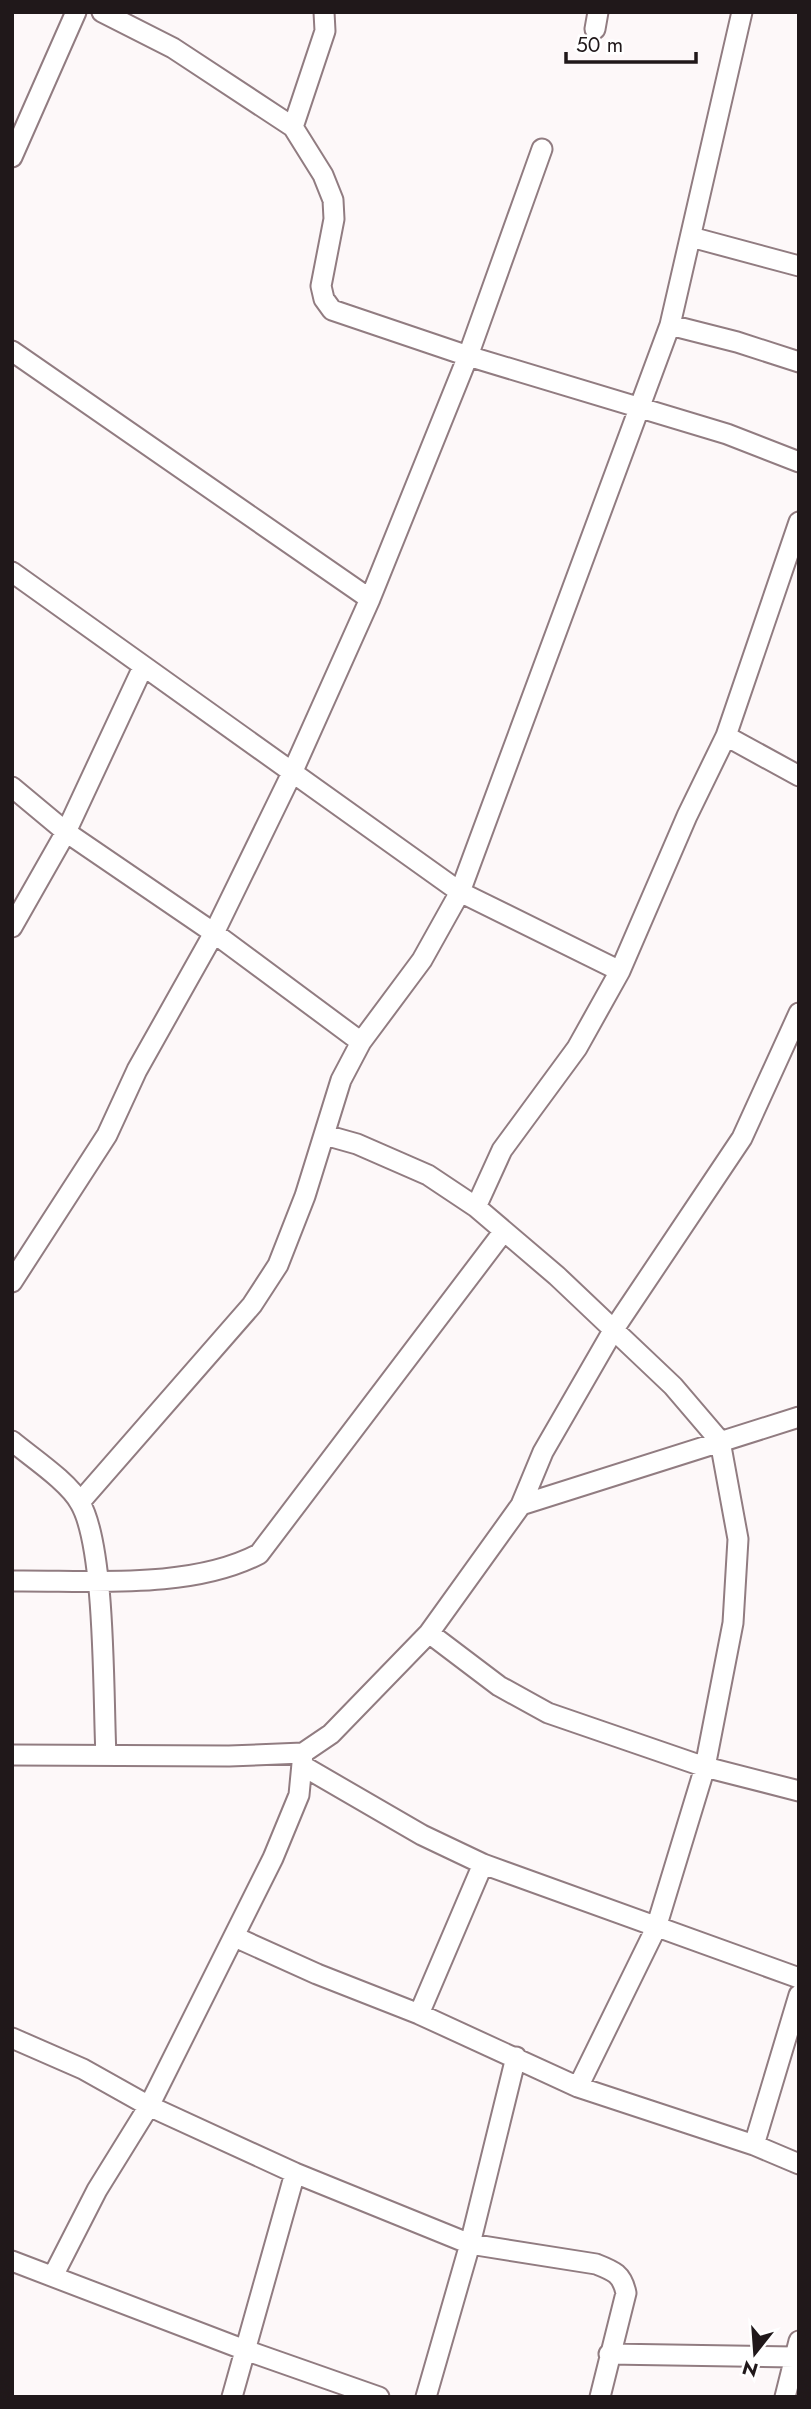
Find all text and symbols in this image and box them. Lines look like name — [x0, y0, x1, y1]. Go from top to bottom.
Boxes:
scale bar — [566, 21, 696, 65]
text: 50 m — [576, 30, 623, 60]
north arrow — [720, 2318, 790, 2388]
text: N — [739, 2354, 761, 2384]

